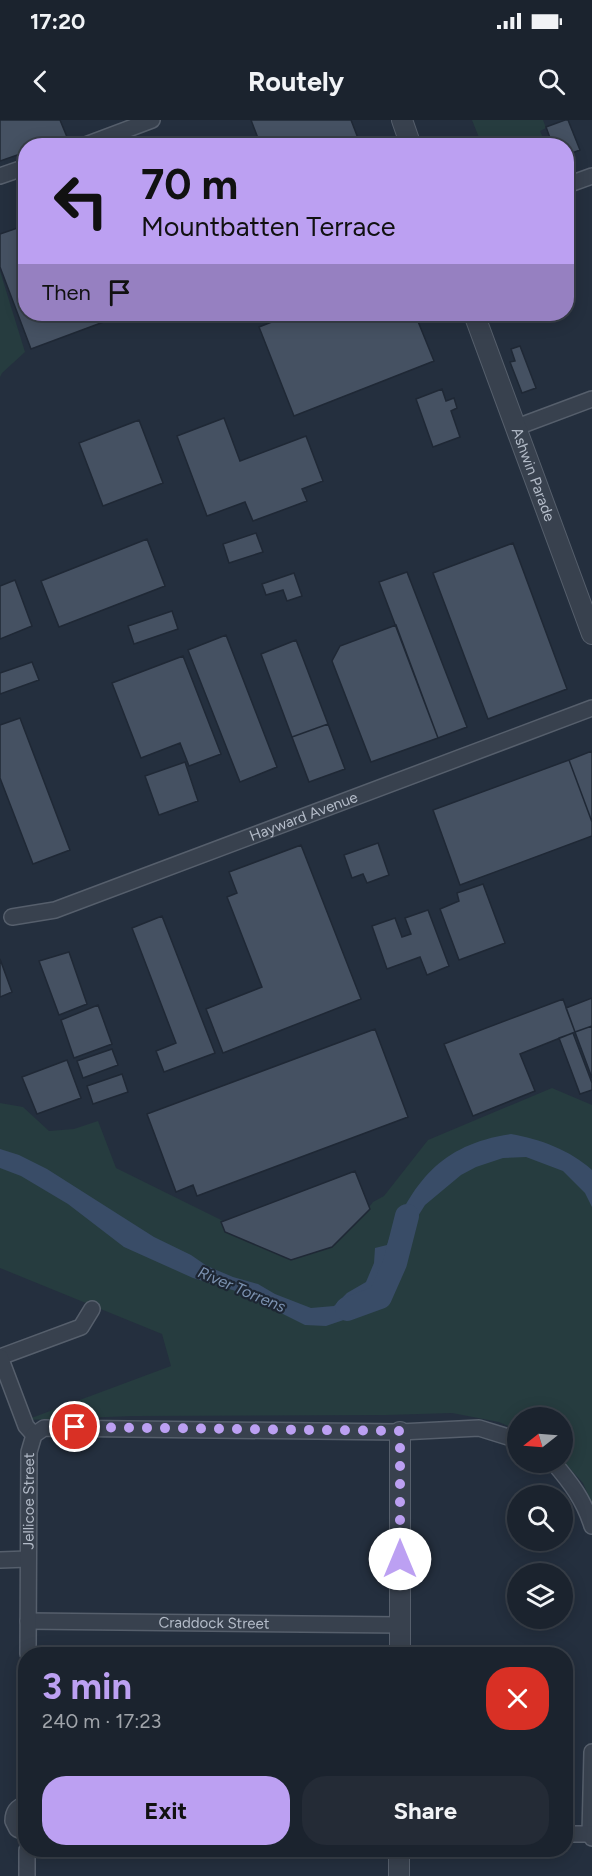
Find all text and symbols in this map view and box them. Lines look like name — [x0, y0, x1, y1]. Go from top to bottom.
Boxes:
text: 17:20 — [30, 8, 85, 35]
icon: back — [24, 65, 57, 98]
text: Routely — [248, 65, 344, 98]
icon: search — [535, 65, 568, 98]
text: 70 m — [141, 159, 238, 210]
icon: left — [42, 162, 120, 240]
text: Mountbatten Terrace — [141, 210, 396, 243]
icon: arrive — [103, 276, 136, 309]
text: Then — [42, 279, 91, 306]
street label: Ashwin Parade — [508, 425, 559, 524]
street label: Hayward Avenue — [247, 788, 360, 845]
water label: River Torrens — [195, 1262, 289, 1317]
pin — [49, 1401, 100, 1452]
north arrow — [507, 1407, 573, 1473]
map controls — [507, 1407, 573, 1629]
icon: arrive — [58, 1410, 91, 1443]
street label: Jellicoe Street — [20, 1452, 38, 1549]
button: search — [507, 1485, 573, 1551]
position arrow — [368, 1527, 432, 1591]
button: layers — [507, 1563, 573, 1629]
street label: Craddock Street — [158, 1613, 270, 1633]
text: 3 min — [42, 1665, 132, 1708]
button: close — [486, 1667, 549, 1730]
text: 240 m · 17:23 — [42, 1709, 161, 1733]
button: Exit — [42, 1776, 290, 1845]
button: Share — [302, 1776, 549, 1845]

